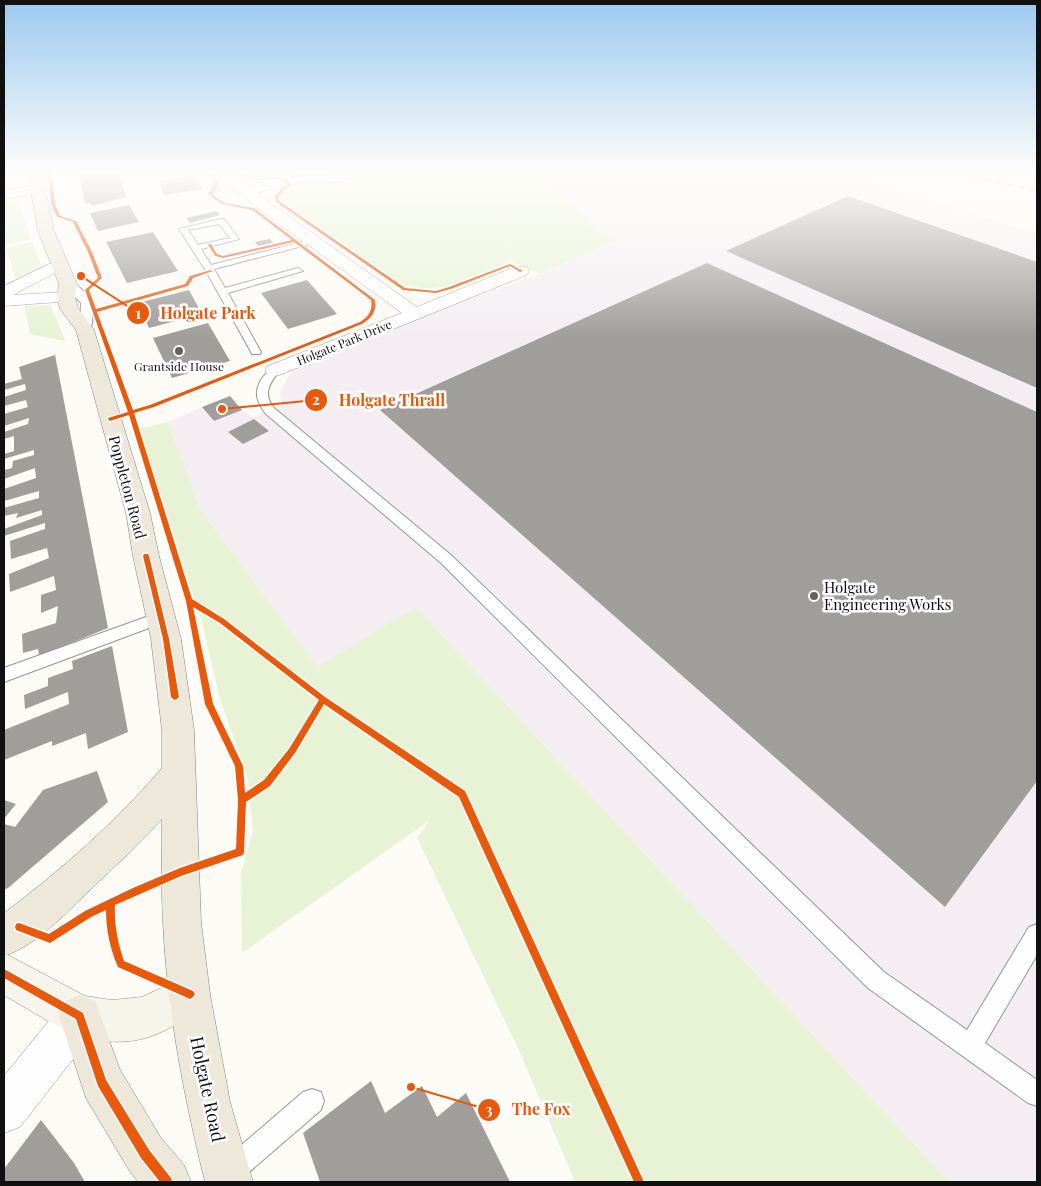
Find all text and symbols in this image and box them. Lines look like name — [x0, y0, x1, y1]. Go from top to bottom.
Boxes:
callout: Holgate Park — [126, 298, 266, 329]
text: Holgate Park — [160, 302, 256, 323]
text: 1 — [135, 303, 141, 323]
street label: Holgate Park Drive — [294, 316, 394, 368]
marker: Grantside House — [173, 345, 185, 357]
place label: Grantside House — [134, 358, 224, 374]
callout: Holgate Thrall — [304, 384, 456, 415]
text: 2 — [312, 389, 320, 409]
text: Holgate Thrall — [339, 389, 445, 410]
street label: Poppleton Road — [105, 433, 151, 541]
place label: Holgate Engineering Works — [824, 577, 952, 614]
marker: Holgate Engineering Works — [808, 590, 820, 602]
street label: Holgate Road — [185, 1034, 231, 1145]
callout: The Fox — [477, 1094, 580, 1125]
text: The Fox — [512, 1098, 571, 1119]
text: 3 — [485, 1099, 493, 1119]

